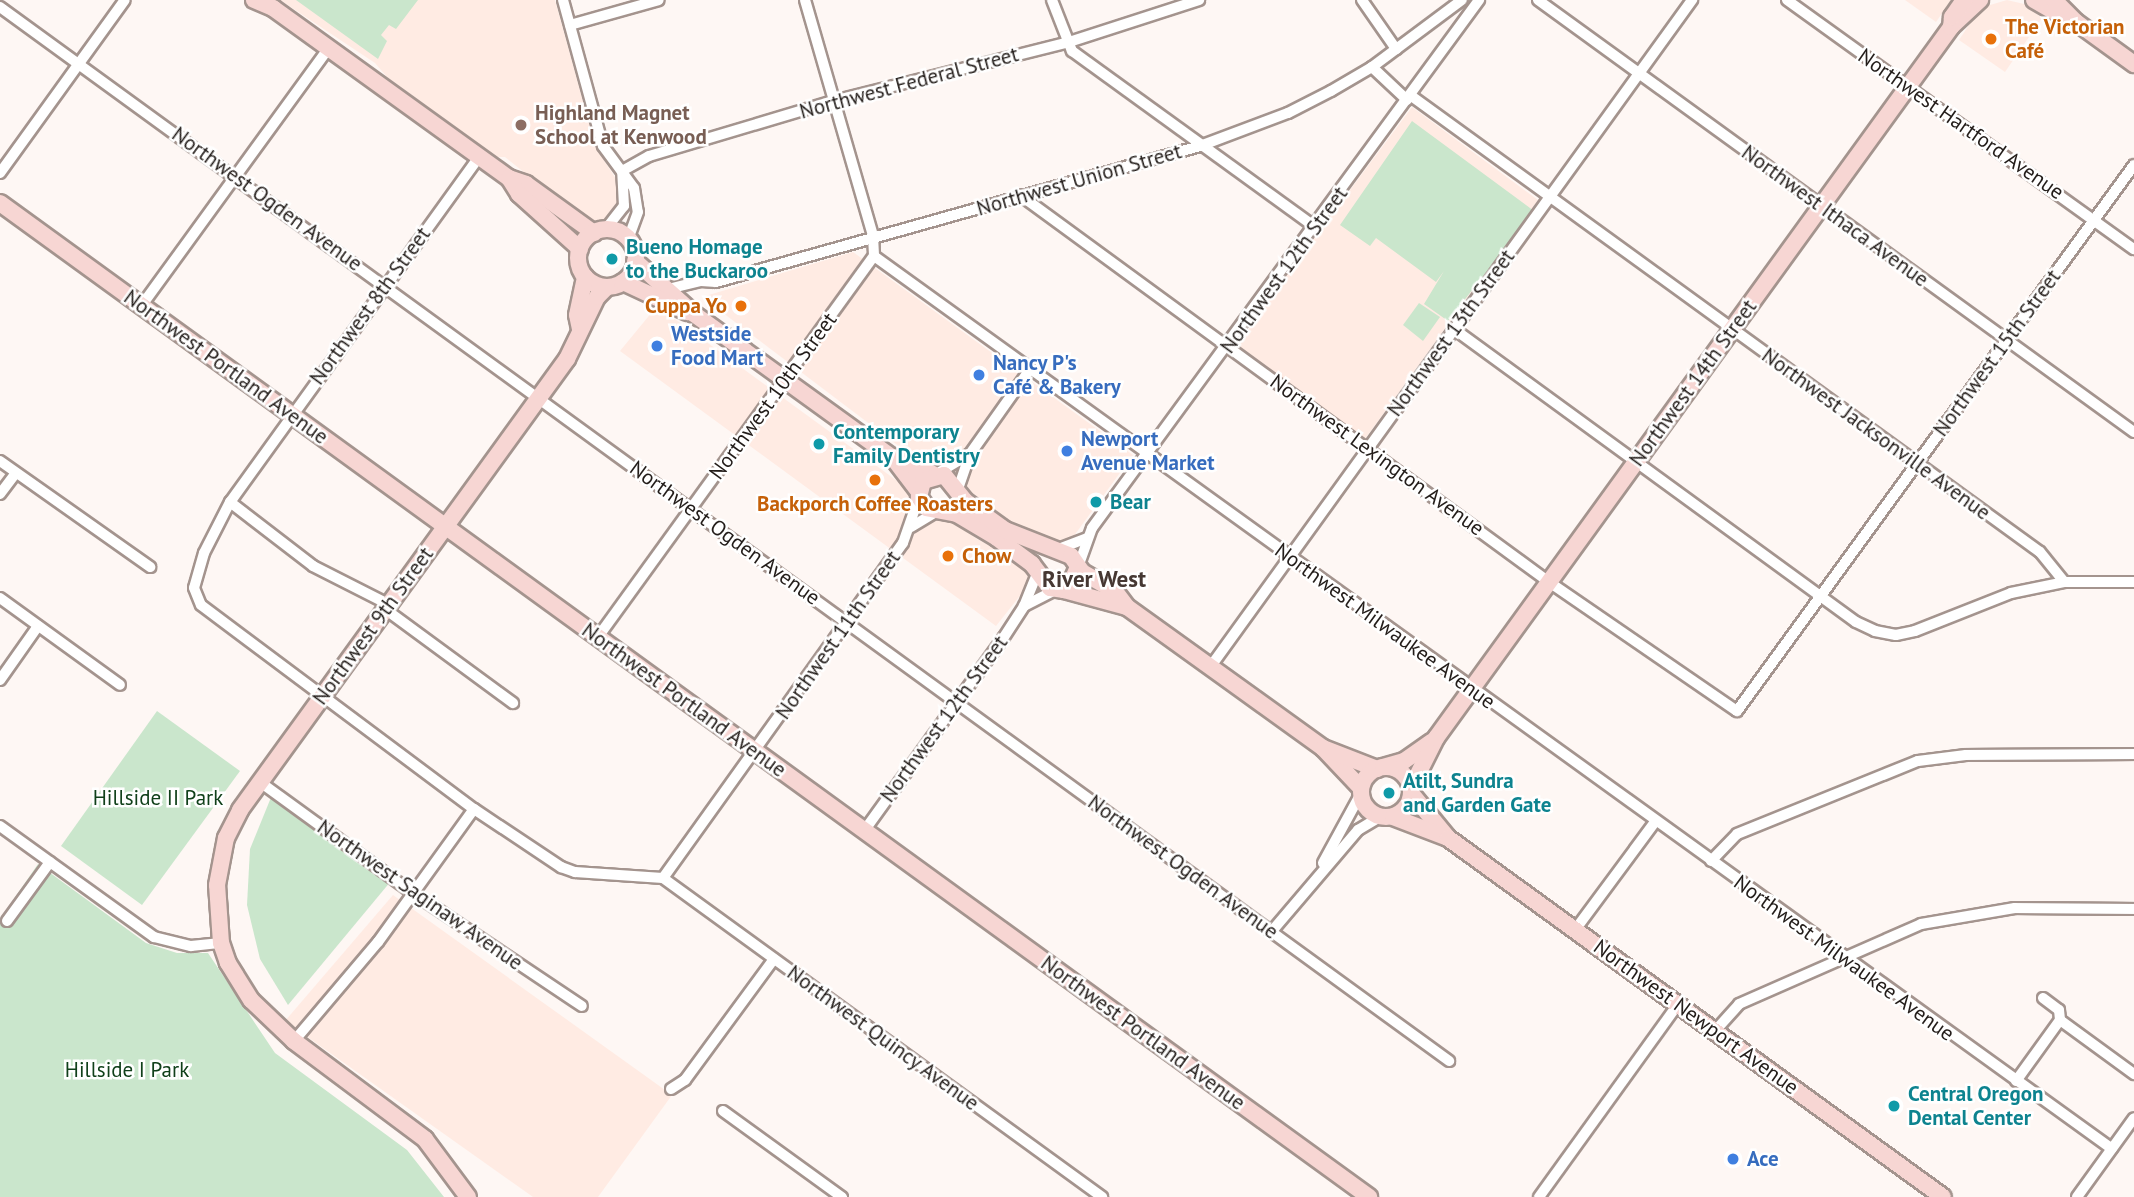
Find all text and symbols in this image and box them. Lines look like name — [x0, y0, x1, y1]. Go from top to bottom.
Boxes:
place label: The Victorian Café — [2005, 14, 2125, 64]
marker: The Victorian Café — [1983, 31, 1999, 47]
street label: Northwest Federal Street — [797, 42, 1021, 124]
street label: Northwest Hartford Avenue — [1853, 43, 2069, 205]
place label: Highland Magnet School at Kenwood — [535, 100, 707, 150]
marker: Highland Magnet School at Kenwood — [513, 117, 529, 133]
street label: Northwest Ogden Avenue — [167, 121, 367, 277]
street label: Northwest Union Street — [974, 139, 1184, 221]
street label: Northwest Ithaca Avenue — [1736, 140, 1934, 292]
street label: Northwest 12th Street — [1215, 182, 1353, 358]
street label: Northwest 8th Street — [304, 222, 436, 390]
place label: Bueno Homage to the Buckaroo — [626, 234, 768, 284]
street label: Northwest 13th Street — [1382, 245, 1520, 421]
marker: Bueno Homage to the Buckaroo — [604, 251, 620, 267]
street label: Northwest 15th Street — [1928, 265, 2066, 441]
street label: Northwest Portland Avenue — [119, 284, 333, 450]
place label: Cuppa Yo — [644, 293, 727, 319]
street label: Northwest 14th Street — [1624, 295, 1762, 471]
marker: Cuppa Yo — [733, 298, 749, 314]
street label: Northwest 10th Street — [704, 308, 842, 484]
place label: Westside Food Mart — [671, 321, 763, 371]
marker: Westside Food Mart — [649, 338, 665, 354]
street label: Northwest Jacksonville Avenue — [1757, 342, 1995, 526]
place label: Nancy P's Café & Bakery — [993, 350, 1121, 400]
marker: Nancy P's Café & Bakery — [971, 367, 987, 383]
street label: Northwest Lexington Avenue — [1265, 369, 1489, 541]
place label: Contemporary Family Dentistry — [833, 419, 980, 469]
place label: Newport Avenue Market — [1081, 426, 1214, 476]
marker: Contemporary Family Dentistry — [811, 436, 827, 452]
marker: Newport Avenue Market — [1059, 443, 1075, 459]
street label: Northwest Ogden Avenue — [625, 455, 825, 611]
marker: Backporch Coffee Roasters — [867, 472, 883, 488]
place label: Bear — [1110, 489, 1151, 515]
place label: Backporch Coffee Roasters — [757, 491, 993, 517]
marker: Bear — [1088, 494, 1104, 510]
street label: Northwest Milwaukee Avenue — [1270, 537, 1500, 715]
street label: Northwest 9th Street — [307, 542, 439, 710]
place label: Chow — [962, 543, 1011, 569]
street label: Northwest 11th Street — [770, 546, 906, 724]
marker: Chow — [940, 548, 956, 564]
district label: River West — [1042, 565, 1146, 593]
street label: Northwest Portland Avenue — [577, 617, 791, 783]
street label: Northwest 12th Street — [875, 631, 1013, 807]
place label: Atilt, Sundra and Garden Gate — [1403, 768, 1552, 818]
park label: Hillside II Park — [93, 785, 223, 811]
marker: Atilt, Sundra and Garden Gate — [1381, 785, 1397, 801]
street label: Northwest Ogden Avenue — [1083, 789, 1283, 945]
street label: Northwest Saginaw Avenue — [312, 814, 528, 976]
street label: Northwest Milwaukee Avenue — [1729, 869, 1959, 1047]
street label: Northwest Newport Avenue — [1588, 934, 1804, 1100]
street label: Northwest Portland Avenue — [1036, 950, 1250, 1116]
street label: Northwest Quincy Avenue — [782, 960, 984, 1116]
park label: Hillside I Park — [65, 1057, 189, 1083]
place label: Central Oregon Dental Center — [1908, 1081, 2044, 1131]
marker: Central Oregon Dental Center — [1886, 1098, 1902, 1114]
place label: Ace — [1747, 1146, 1779, 1172]
marker: Ace — [1725, 1151, 1741, 1167]

